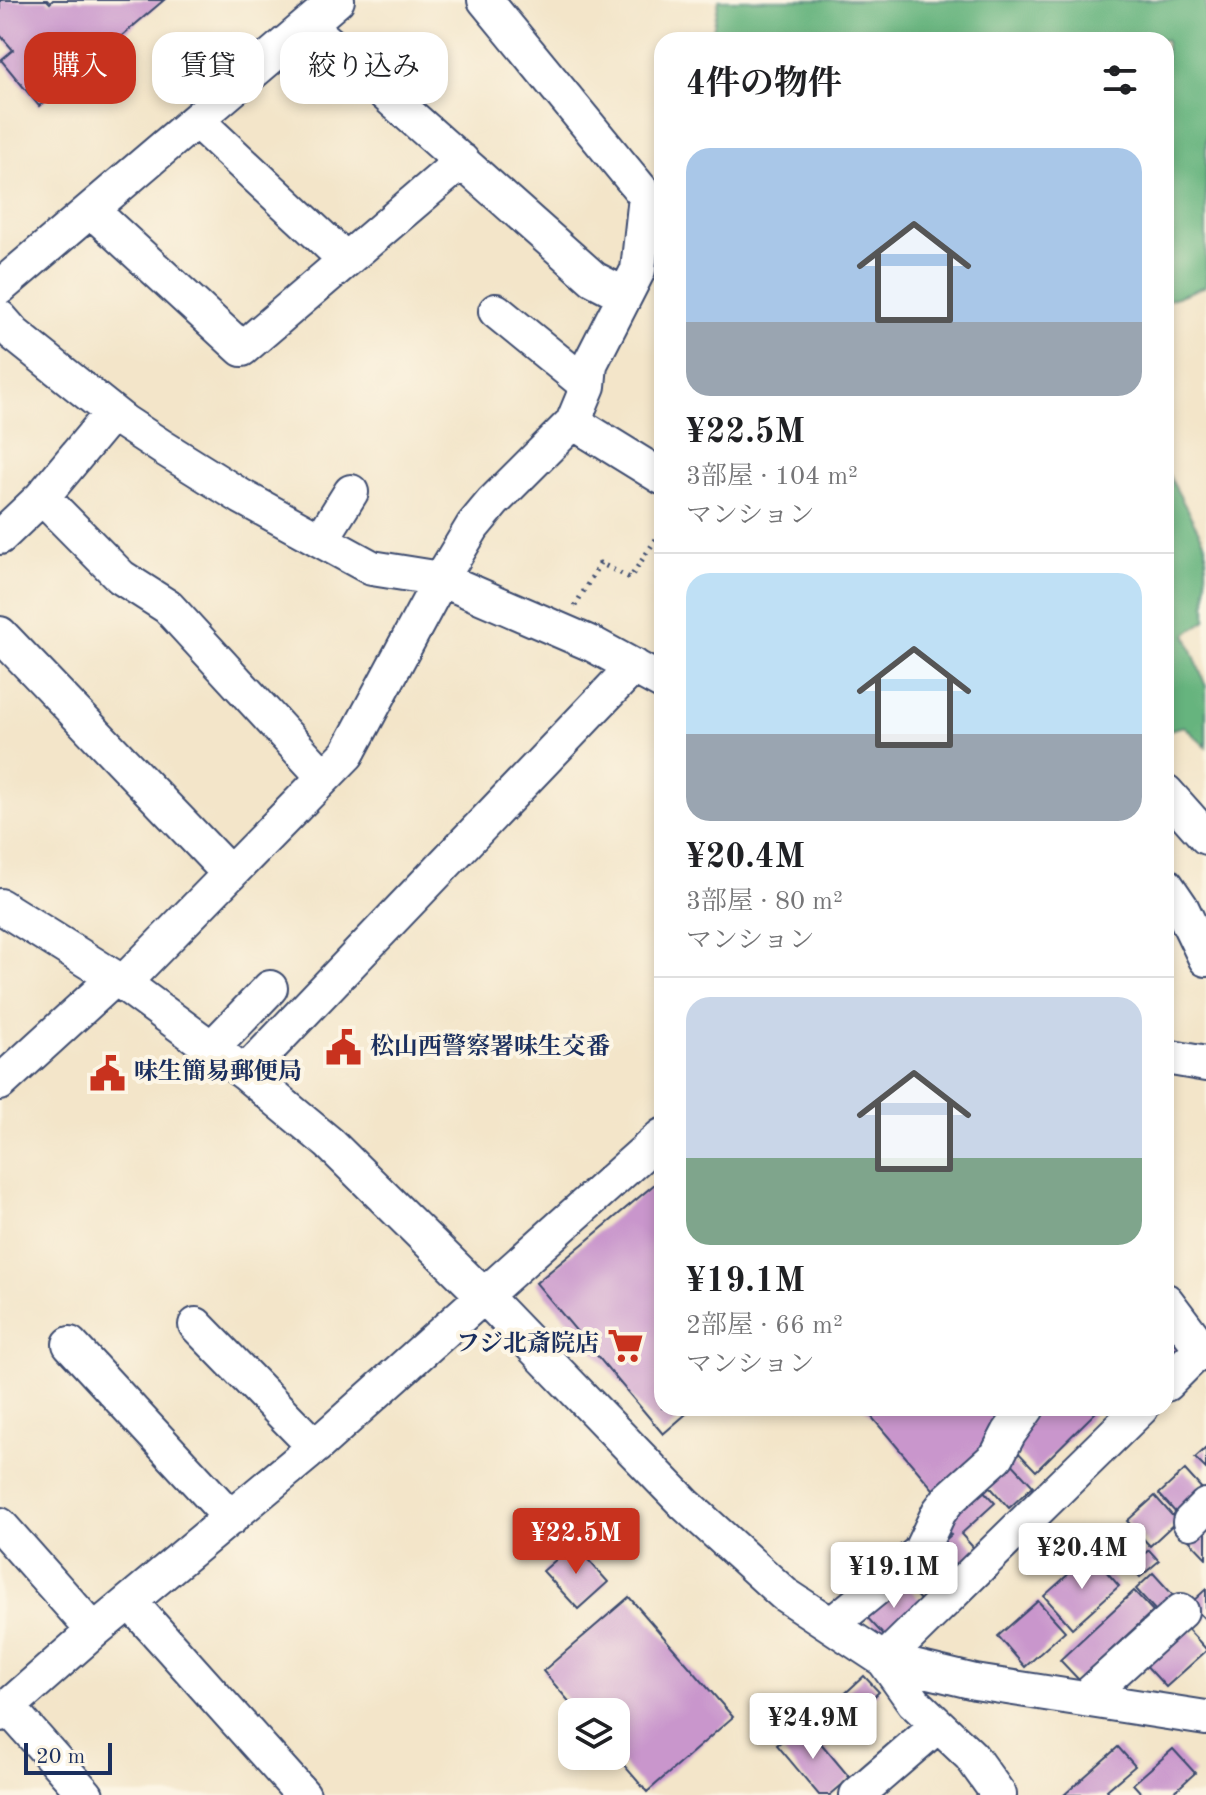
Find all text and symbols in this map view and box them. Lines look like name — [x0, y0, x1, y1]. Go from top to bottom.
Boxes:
chip: 購入 — [24, 32, 136, 104]
chip: 賃貸 — [152, 32, 264, 104]
chip: 絞り込み — [280, 32, 448, 104]
icon: filters — [1098, 58, 1142, 102]
text: 4件の物件 — [686, 68, 842, 102]
icon: home — [842, 200, 986, 344]
text: ¥22.5M — [686, 416, 805, 450]
text: 3部屋 · 104 m² — [686, 464, 858, 490]
text: マンション — [686, 503, 815, 529]
icon: home — [842, 625, 986, 769]
text: ¥20.4M — [686, 841, 805, 875]
text: 3部屋 · 80 m² — [686, 889, 843, 915]
text: マンション — [686, 928, 815, 954]
public building icon: 松山西警察署味生交番 — [325, 1029, 363, 1067]
place label: 松山西警察署味生交番 — [370, 1033, 610, 1060]
icon: home — [842, 1049, 986, 1193]
public building icon: 味生簡易郵便局 — [89, 1054, 127, 1092]
place label: 味生簡易郵便局 — [134, 1058, 302, 1085]
text: ¥19.1M — [686, 1265, 805, 1299]
text: 2部屋 · 66 m² — [686, 1313, 843, 1339]
supermarket icon: フジ北斎院店 — [606, 1326, 644, 1364]
place label: フジ北斎院店 — [456, 1330, 599, 1357]
text: マンション — [686, 1352, 815, 1378]
pin: ¥22.5M — [511, 1508, 641, 1576]
text: ¥22.5M — [531, 1521, 621, 1547]
pin: ¥20.4M — [1017, 1523, 1147, 1591]
text: ¥20.4M — [1037, 1536, 1127, 1562]
pin: ¥19.1M — [829, 1542, 959, 1610]
text: ¥19.1M — [849, 1555, 939, 1581]
pin: ¥24.9M — [748, 1693, 878, 1761]
map controls — [558, 1698, 630, 1770]
button: layers — [558, 1698, 630, 1770]
text: ¥24.9M — [768, 1706, 858, 1732]
scale bar — [24, 1739, 112, 1775]
text: 20 m — [36, 1746, 85, 1768]

